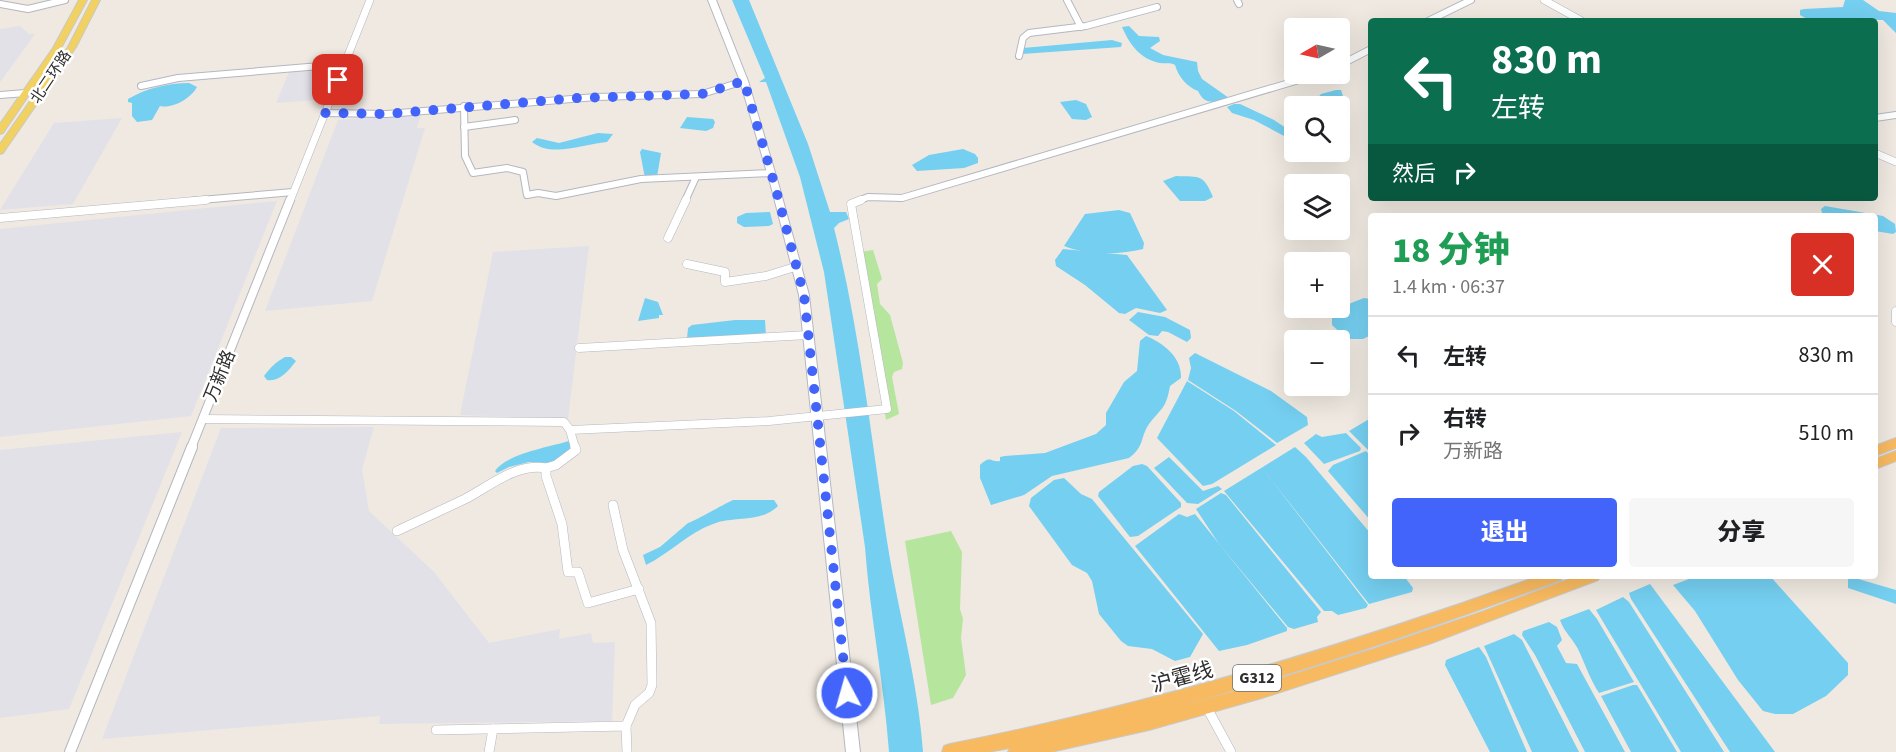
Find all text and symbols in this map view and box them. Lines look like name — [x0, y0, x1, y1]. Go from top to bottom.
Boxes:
north arrow — [1284, 18, 1350, 84]
map controls — [1284, 18, 1350, 396]
text: 830 m — [1491, 30, 1602, 90]
icon: left — [1392, 42, 1470, 120]
street label: 北二环路 — [26, 46, 76, 108]
pin — [312, 54, 363, 105]
icon: arrive — [321, 63, 354, 96]
text: 左转 — [1491, 89, 1545, 128]
button: search — [1284, 96, 1350, 162]
icon: right — [1448, 156, 1481, 189]
text: 然后 — [1392, 158, 1436, 190]
button: layers — [1284, 174, 1350, 240]
text: 18 分钟 — [1392, 225, 1510, 276]
button: close — [1791, 233, 1854, 296]
button: + — [1284, 252, 1350, 318]
text: 1.4 km · 06:37 — [1392, 273, 1505, 301]
button: − — [1284, 330, 1350, 396]
icon: left — [1392, 339, 1425, 372]
text: 830 m — [1799, 339, 1854, 371]
text: 左转 — [1443, 341, 1487, 373]
street label: 万新路 — [198, 346, 242, 406]
text: 右转 — [1443, 403, 1487, 435]
icon: right — [1392, 417, 1425, 450]
text: 510 m — [1799, 417, 1854, 449]
text: 万新路 — [1443, 438, 1503, 466]
button: 退出 — [1392, 498, 1617, 567]
button: 分享 — [1629, 498, 1854, 567]
street label: 沪霍线 — [1148, 654, 1216, 700]
position arrow — [815, 661, 879, 725]
road number: G312 — [1233, 665, 1281, 691]

